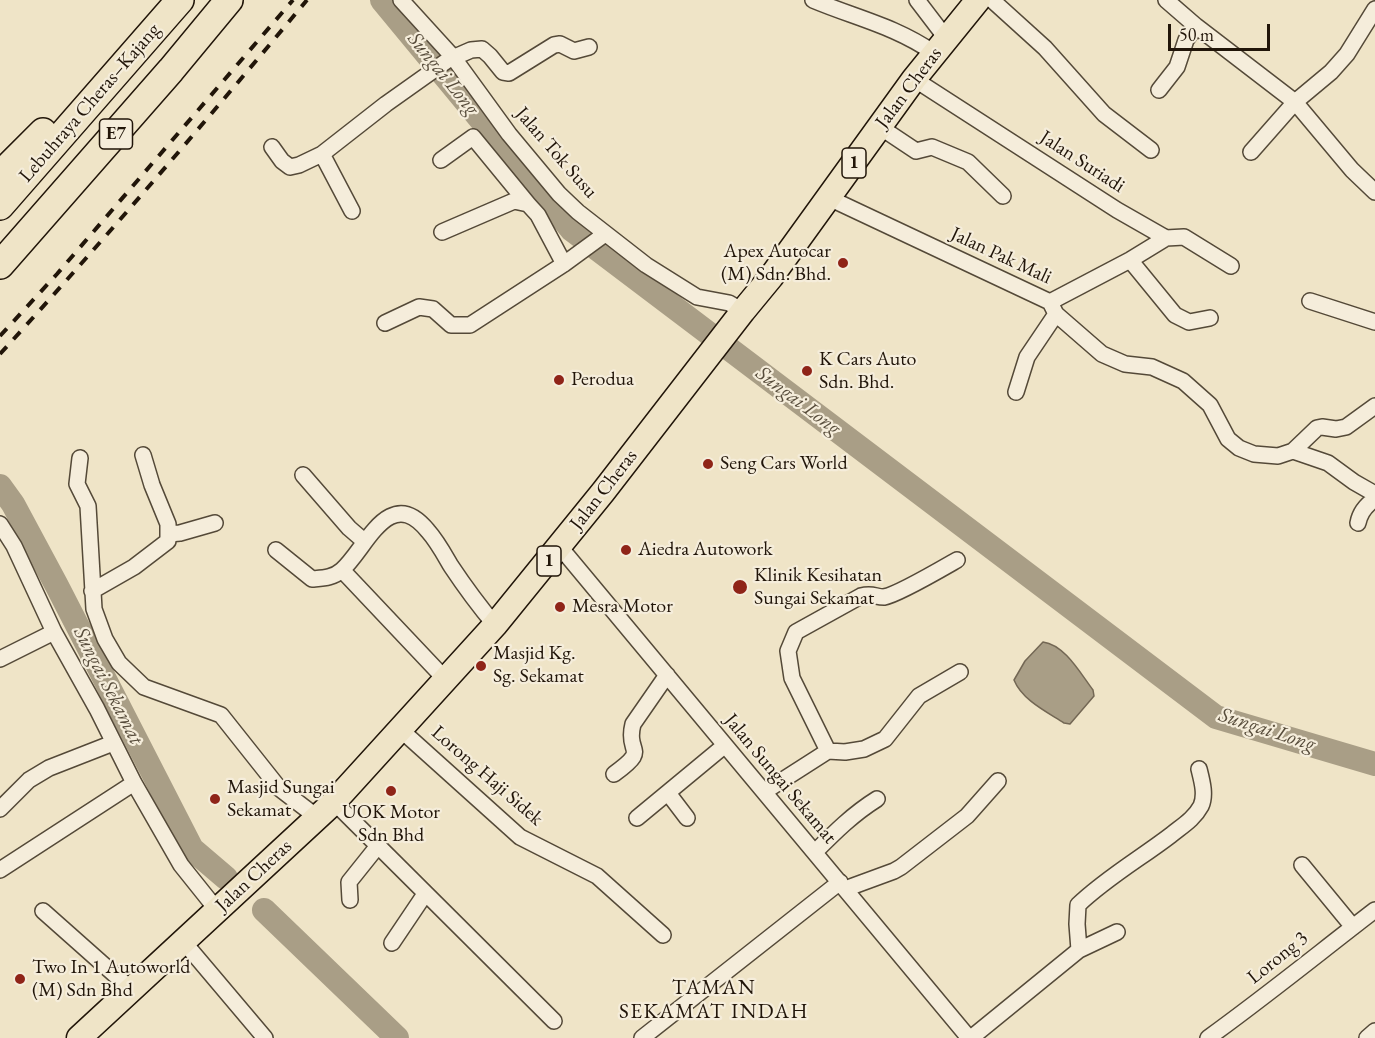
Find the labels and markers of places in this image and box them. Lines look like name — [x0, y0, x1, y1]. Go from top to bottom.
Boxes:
place label: Apex Autocar (M) Sdn. Bhd. — [721, 240, 831, 287]
marker: Apex Autocar (M) Sdn. Bhd. — [836, 256, 850, 270]
place label: K Cars Auto Sdn. Bhd. — [819, 348, 916, 395]
marker: K Cars Auto Sdn. Bhd. — [800, 364, 814, 378]
place label: Perodua — [571, 368, 634, 392]
marker: Perodua — [552, 373, 566, 387]
place label: Seng Cars World — [720, 452, 847, 476]
marker: Seng Cars World — [701, 457, 715, 471]
place label: Aiedra Autowork — [638, 538, 773, 562]
marker: Aiedra Autowork — [619, 543, 633, 557]
place label: Klinik Kesihatan Sungai Sekamat — [754, 564, 882, 611]
marker: Klinik Kesihatan Sungai Sekamat — [731, 578, 749, 596]
place label: Mesra Motor — [572, 595, 673, 619]
marker: Mesra Motor — [553, 600, 567, 614]
place label: Masjid Kg. Sg. Sekamat — [493, 642, 584, 689]
marker: Masjid Kg. Sg. Sekamat — [474, 659, 488, 673]
place label: Masjid Sungai Sekamat — [227, 776, 335, 823]
marker: UOK Motor Sdn Bhd — [384, 784, 398, 798]
marker: Masjid Sungai Sekamat — [208, 792, 222, 806]
place label: UOK Motor Sdn Bhd — [342, 801, 440, 848]
place label: Two In 1 Autoworld (M) Sdn Bhd — [32, 956, 190, 1003]
marker: Two In 1 Autoworld (M) Sdn Bhd — [13, 972, 27, 986]

